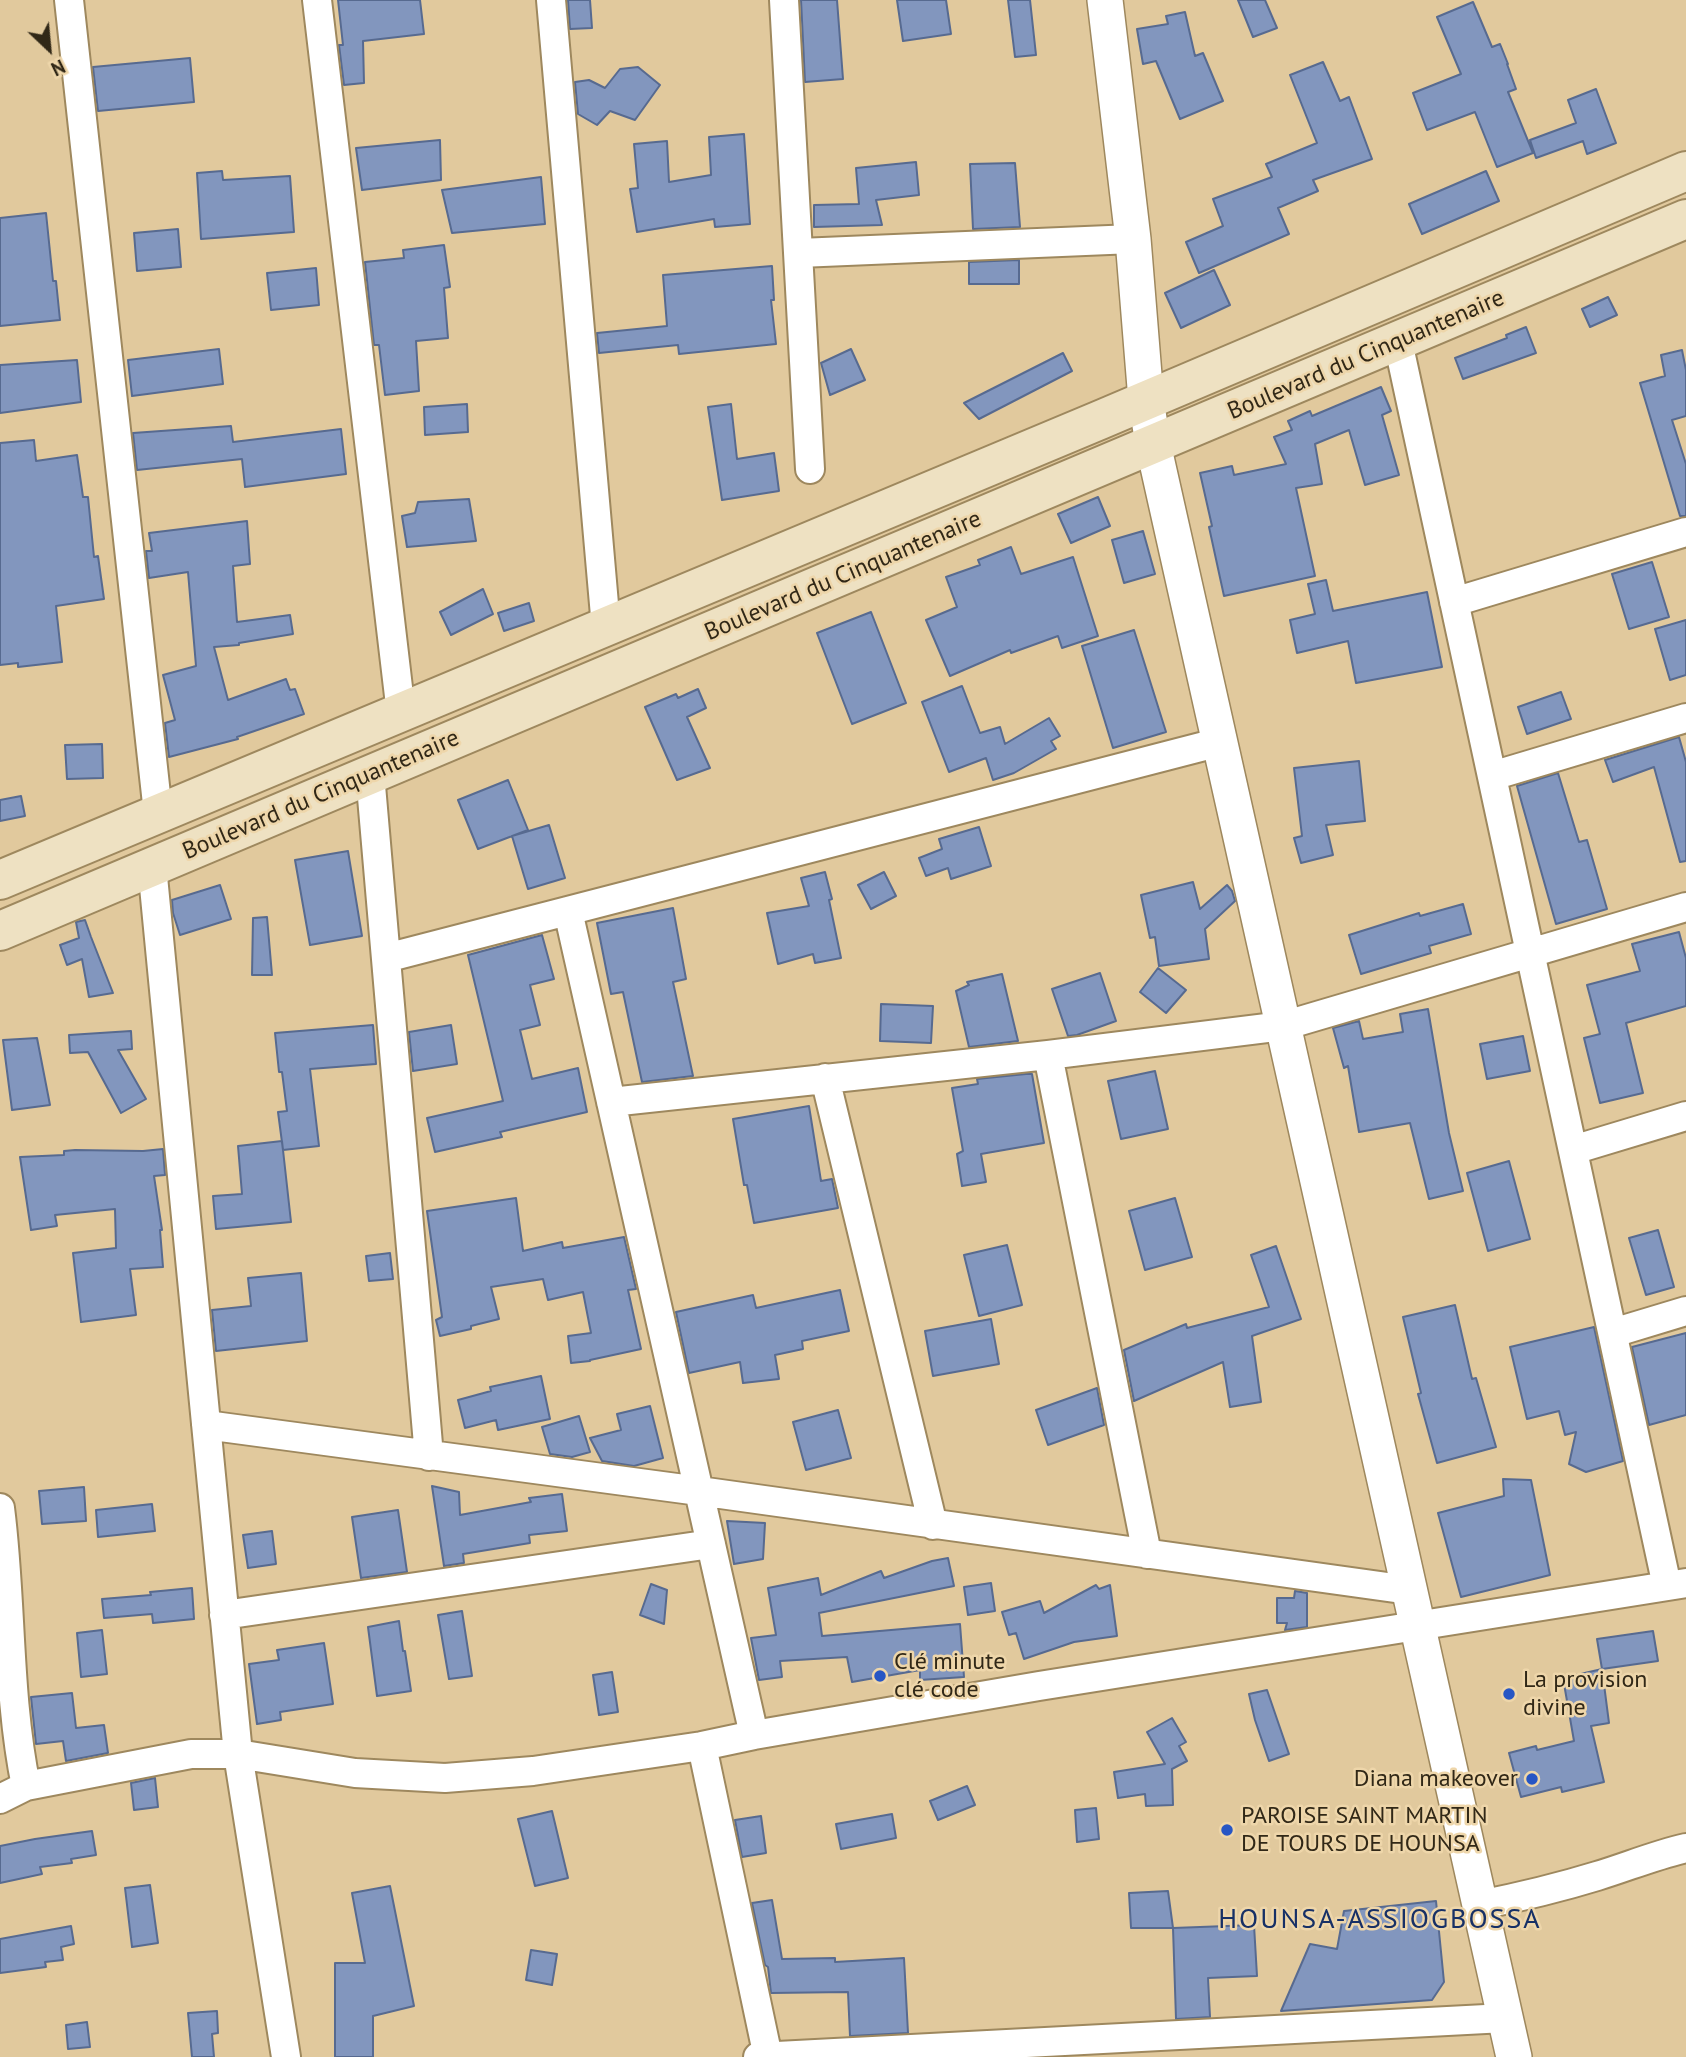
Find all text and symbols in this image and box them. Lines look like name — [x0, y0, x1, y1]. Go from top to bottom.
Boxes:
north arrow — [14, 14, 84, 84]
text: N — [47, 54, 69, 81]
street label: Boulevard du Cinquantenaire — [1223, 284, 1509, 426]
street label: Boulevard du Cinquantenaire — [700, 505, 986, 647]
street label: Boulevard du Cinquantenaire — [178, 724, 464, 866]
place label: Clé minute clé code — [894, 1648, 1005, 1704]
place label: La provision divine — [1523, 1666, 1647, 1722]
marker: Clé minute clé code — [872, 1668, 888, 1684]
marker: La provision divine — [1501, 1686, 1517, 1702]
place label: Diana makeover — [1354, 1765, 1518, 1793]
marker: Diana makeover — [1524, 1771, 1540, 1787]
place label: PAROISE SAINT MARTIN DE TOURS DE HOUNSA — [1241, 1802, 1488, 1858]
marker: PAROISE SAINT MARTIN DE TOURS DE HOUNSA — [1219, 1822, 1235, 1838]
district label: HOUNSA-ASSIOGBOSSA — [1221, 1903, 1539, 1937]

